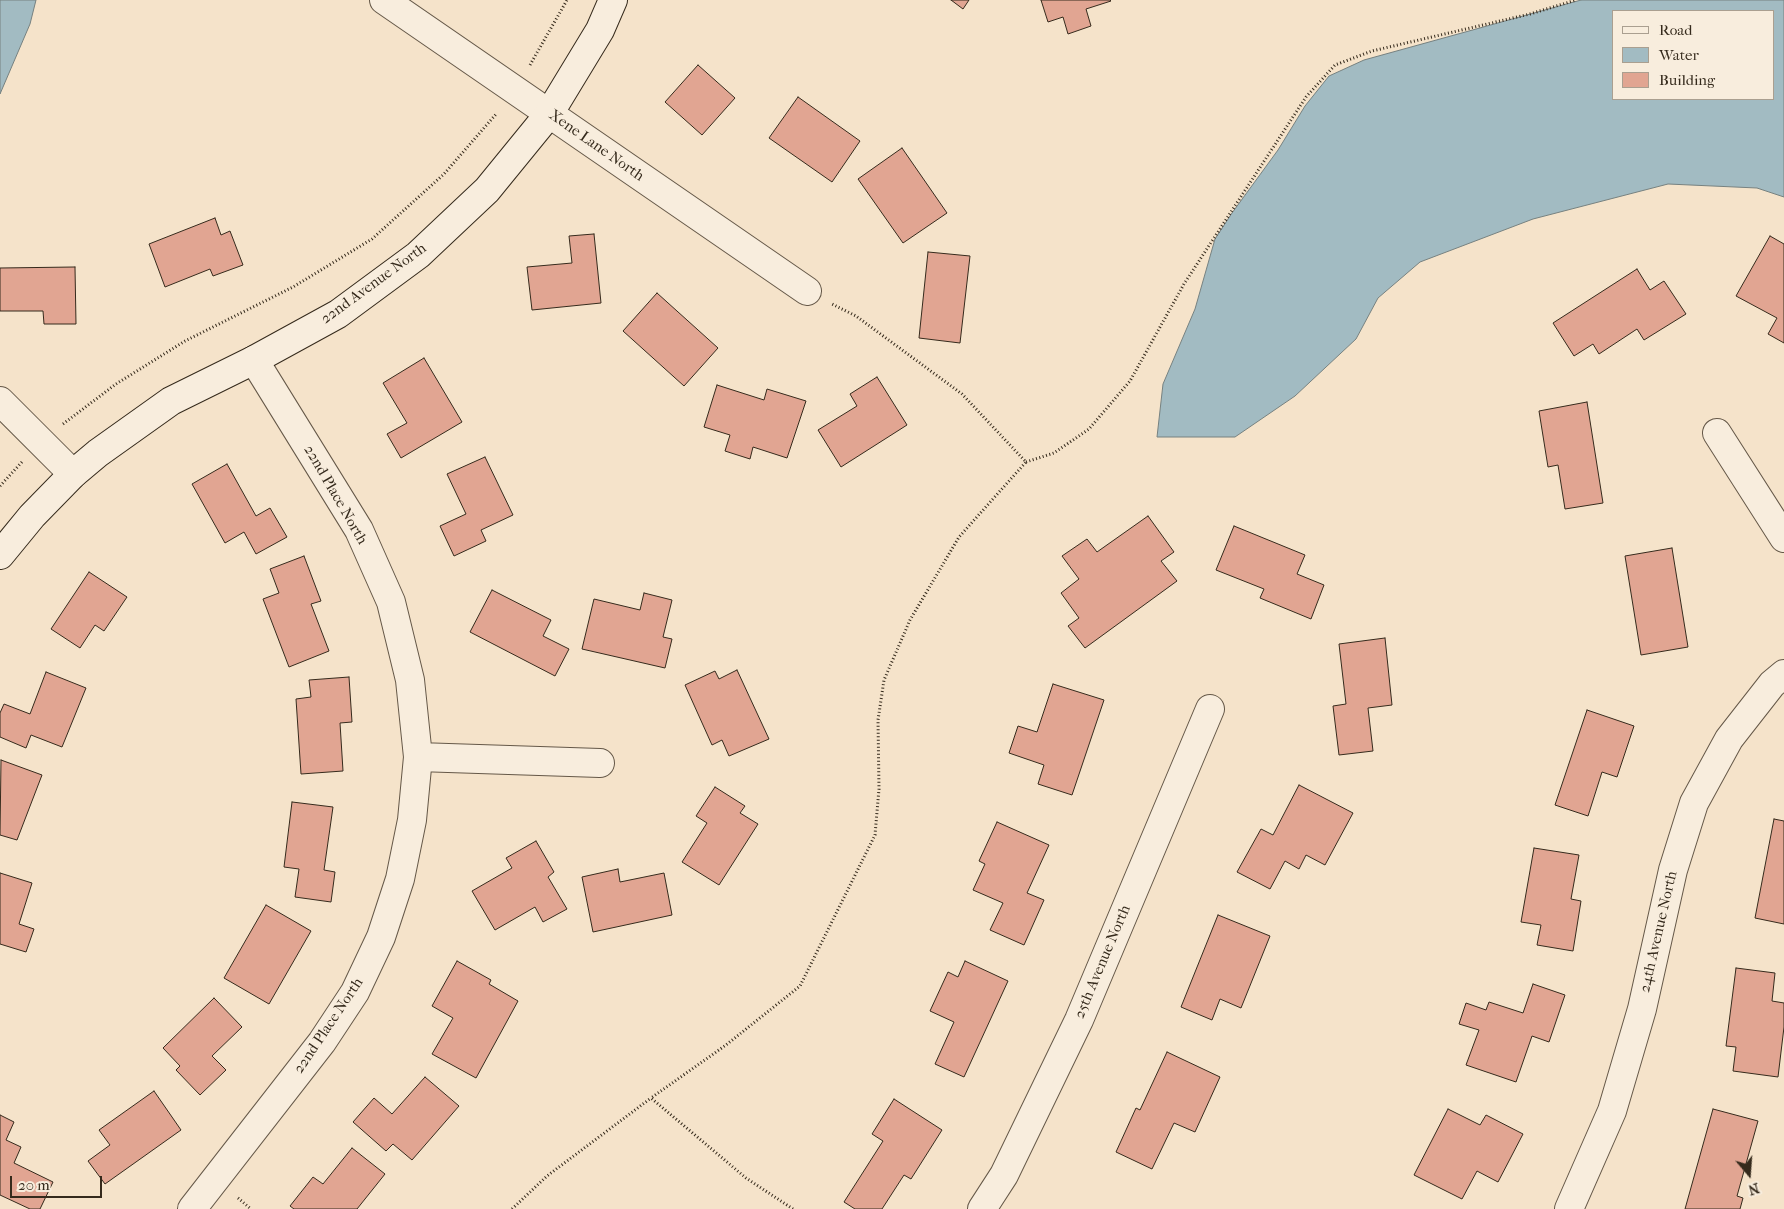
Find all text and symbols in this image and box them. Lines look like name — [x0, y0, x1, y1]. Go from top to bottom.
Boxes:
legend — [1612, 10, 1774, 100]
text: Road — [1659, 21, 1692, 39]
text: Water — [1659, 46, 1699, 64]
text: Building — [1659, 71, 1715, 89]
street label: Xene Lane North — [545, 106, 647, 186]
street label: 22nd Avenue North — [318, 240, 430, 328]
street label: 22nd Place North — [299, 442, 371, 548]
street label: 24th Avenue North — [1636, 870, 1682, 994]
street label: 25th Avenue North — [1071, 902, 1135, 1022]
street label: 22nd Place North — [290, 975, 368, 1077]
north arrow — [1724, 1149, 1774, 1199]
scale bar — [12, 1166, 105, 1198]
text: 20 m — [18, 1176, 50, 1194]
text: N — [1746, 1179, 1761, 1198]

